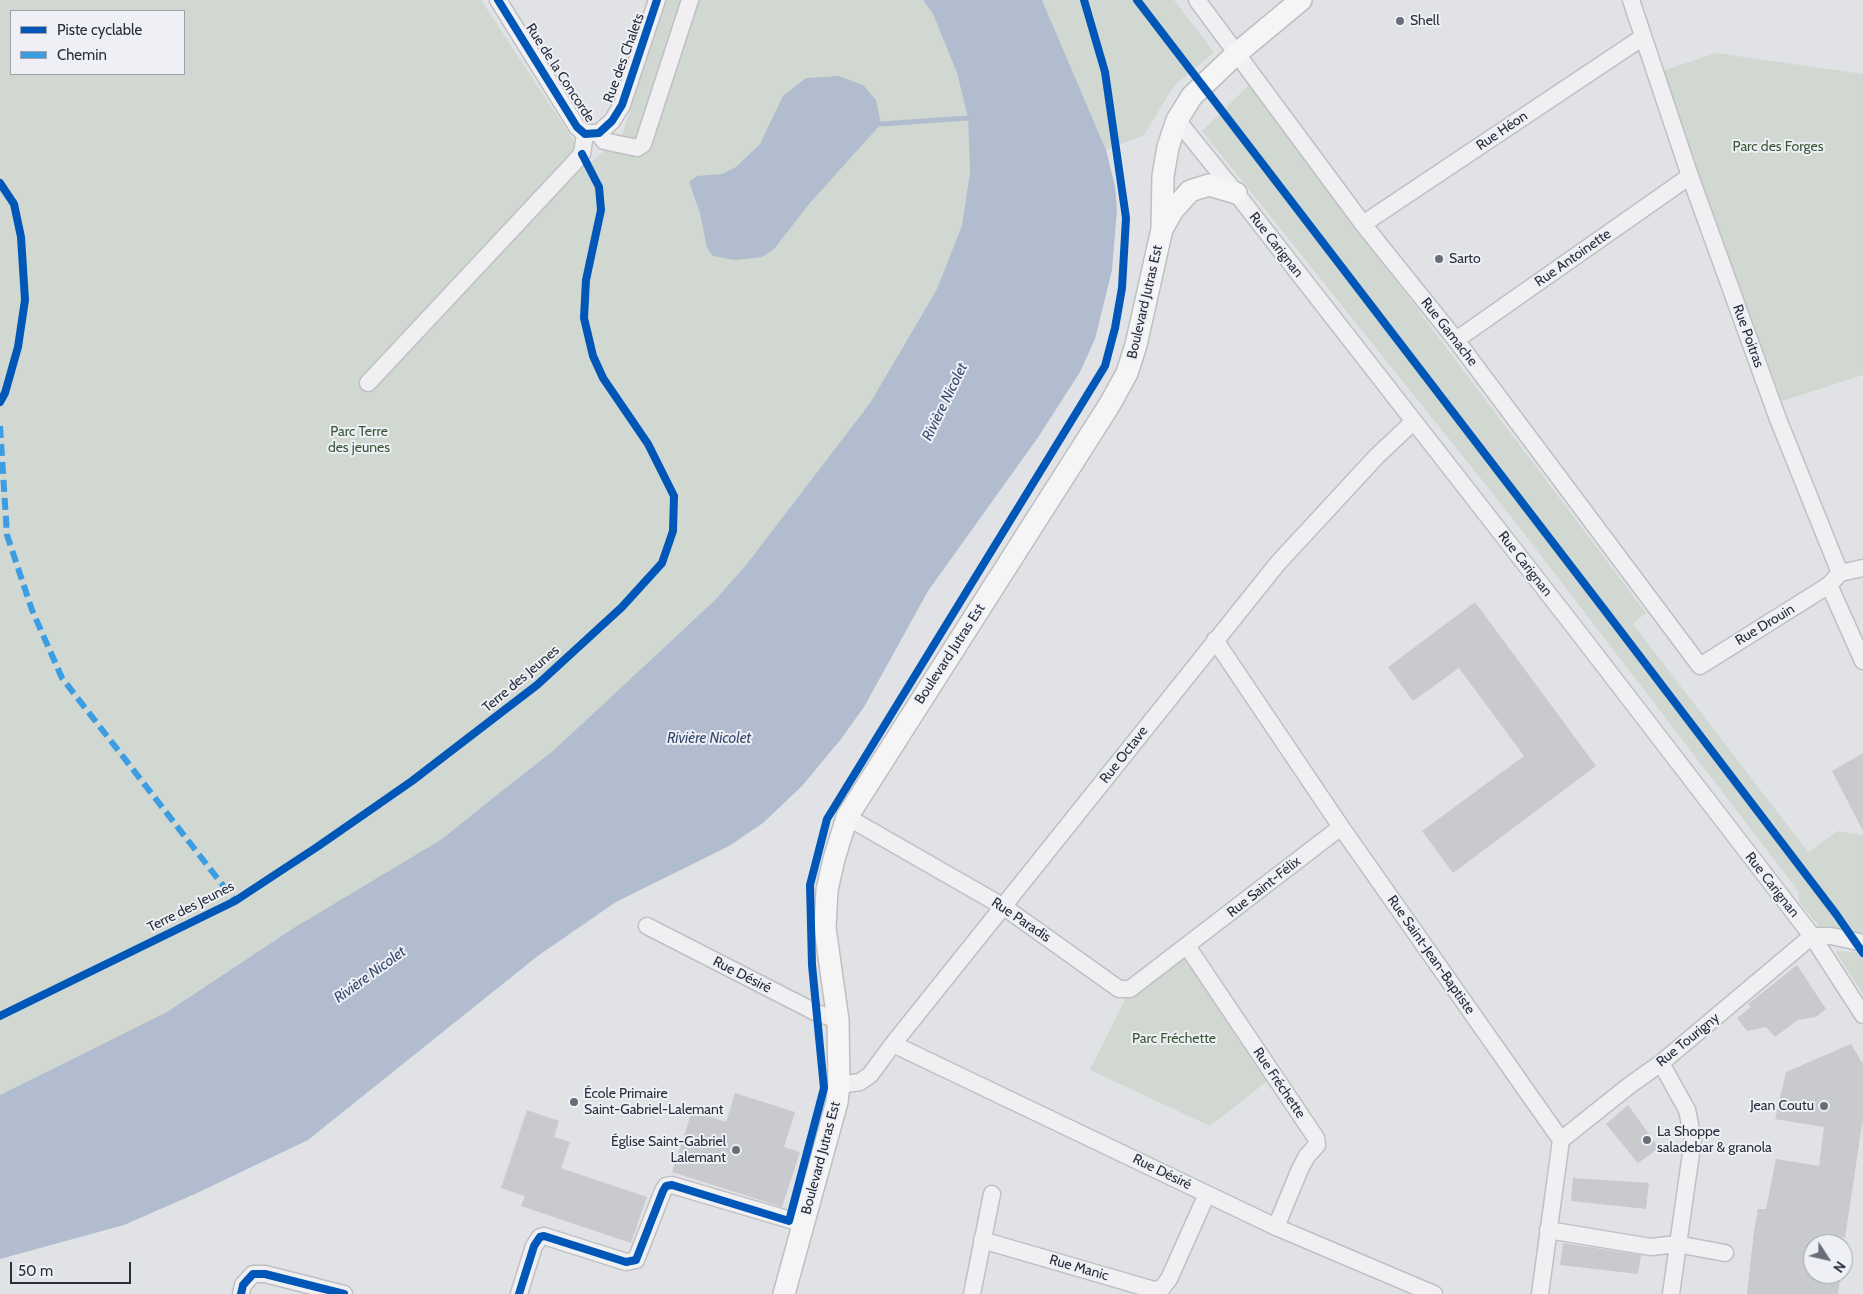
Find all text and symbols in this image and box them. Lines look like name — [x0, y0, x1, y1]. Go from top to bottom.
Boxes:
legend — [10, 10, 185, 75]
street label: Rue des Chalets — [600, 11, 648, 105]
place label: Shell — [1410, 13, 1439, 29]
marker: Shell — [1394, 15, 1406, 27]
text: Piste cyclable — [57, 21, 142, 39]
street label: Rue de la Concorde — [522, 21, 598, 125]
text: Chemin — [57, 46, 107, 64]
street label: Rue Héon — [1473, 108, 1531, 154]
park label: Parc des Forges — [1733, 139, 1823, 155]
street label: Rue Carignan — [1245, 209, 1307, 281]
street label: Rue Antoinette — [1532, 226, 1614, 290]
street label: Boulevard Jutras Est — [1124, 244, 1166, 360]
place label: Sarto — [1449, 251, 1481, 267]
marker: Sarto — [1433, 253, 1445, 265]
street label: Rue Gamache — [1417, 294, 1481, 370]
street label: Rue Poitras — [1729, 302, 1767, 370]
water label: Rivière Nicolet — [918, 360, 972, 444]
park label: Parc Terre des jeunes — [328, 424, 390, 457]
street label: Rue Carignan — [1494, 528, 1556, 600]
street label: Boulevard Jutras Est — [911, 601, 989, 707]
street label: Rue Drouin — [1732, 601, 1798, 649]
street label: Terre des Jeunes — [479, 642, 563, 716]
street label: Rue Octave — [1096, 723, 1152, 787]
water label: Rivière Nicolet — [667, 730, 751, 748]
street label: Rue Carignan — [1741, 849, 1803, 921]
street label: Rue Saint-Félix — [1224, 853, 1304, 921]
street label: Terre des Jeunes — [145, 878, 237, 936]
street label: Rue Saint-Jean-Baptiste — [1384, 892, 1478, 1018]
street label: Rue Paradis — [988, 894, 1054, 946]
water label: Rivière Nicolet — [331, 943, 409, 1007]
street label: Rue Désiré — [710, 953, 774, 997]
street label: Rue Tourigny — [1653, 1009, 1723, 1071]
park label: Parc Fréchette — [1132, 1031, 1216, 1047]
street label: Rue Fréchette — [1249, 1044, 1309, 1122]
place label: École Primaire Saint-Gabriel-Lalemant — [584, 1086, 723, 1118]
marker: École Primaire Saint-Gabriel-Lalemant — [568, 1096, 580, 1108]
place label: Jean Coutu — [1750, 1098, 1814, 1114]
street label: Boulevard Jutras Est — [798, 1100, 844, 1216]
marker: Jean Coutu — [1818, 1100, 1830, 1112]
place label: La Shoppe saladebar & granola — [1657, 1124, 1772, 1156]
place label: Église Saint-Gabriel Lalemant — [611, 1134, 726, 1166]
marker: La Shoppe saladebar & granola — [1641, 1134, 1653, 1146]
marker: Église Saint-Gabriel Lalemant — [730, 1144, 742, 1156]
street label: Rue Désiré — [1130, 1151, 1194, 1193]
north arrow — [1803, 1234, 1853, 1284]
scale bar — [12, 1252, 134, 1284]
street label: Rue Manic — [1047, 1252, 1111, 1284]
text: N — [1829, 1258, 1850, 1276]
text: 50 m — [18, 1262, 53, 1280]

